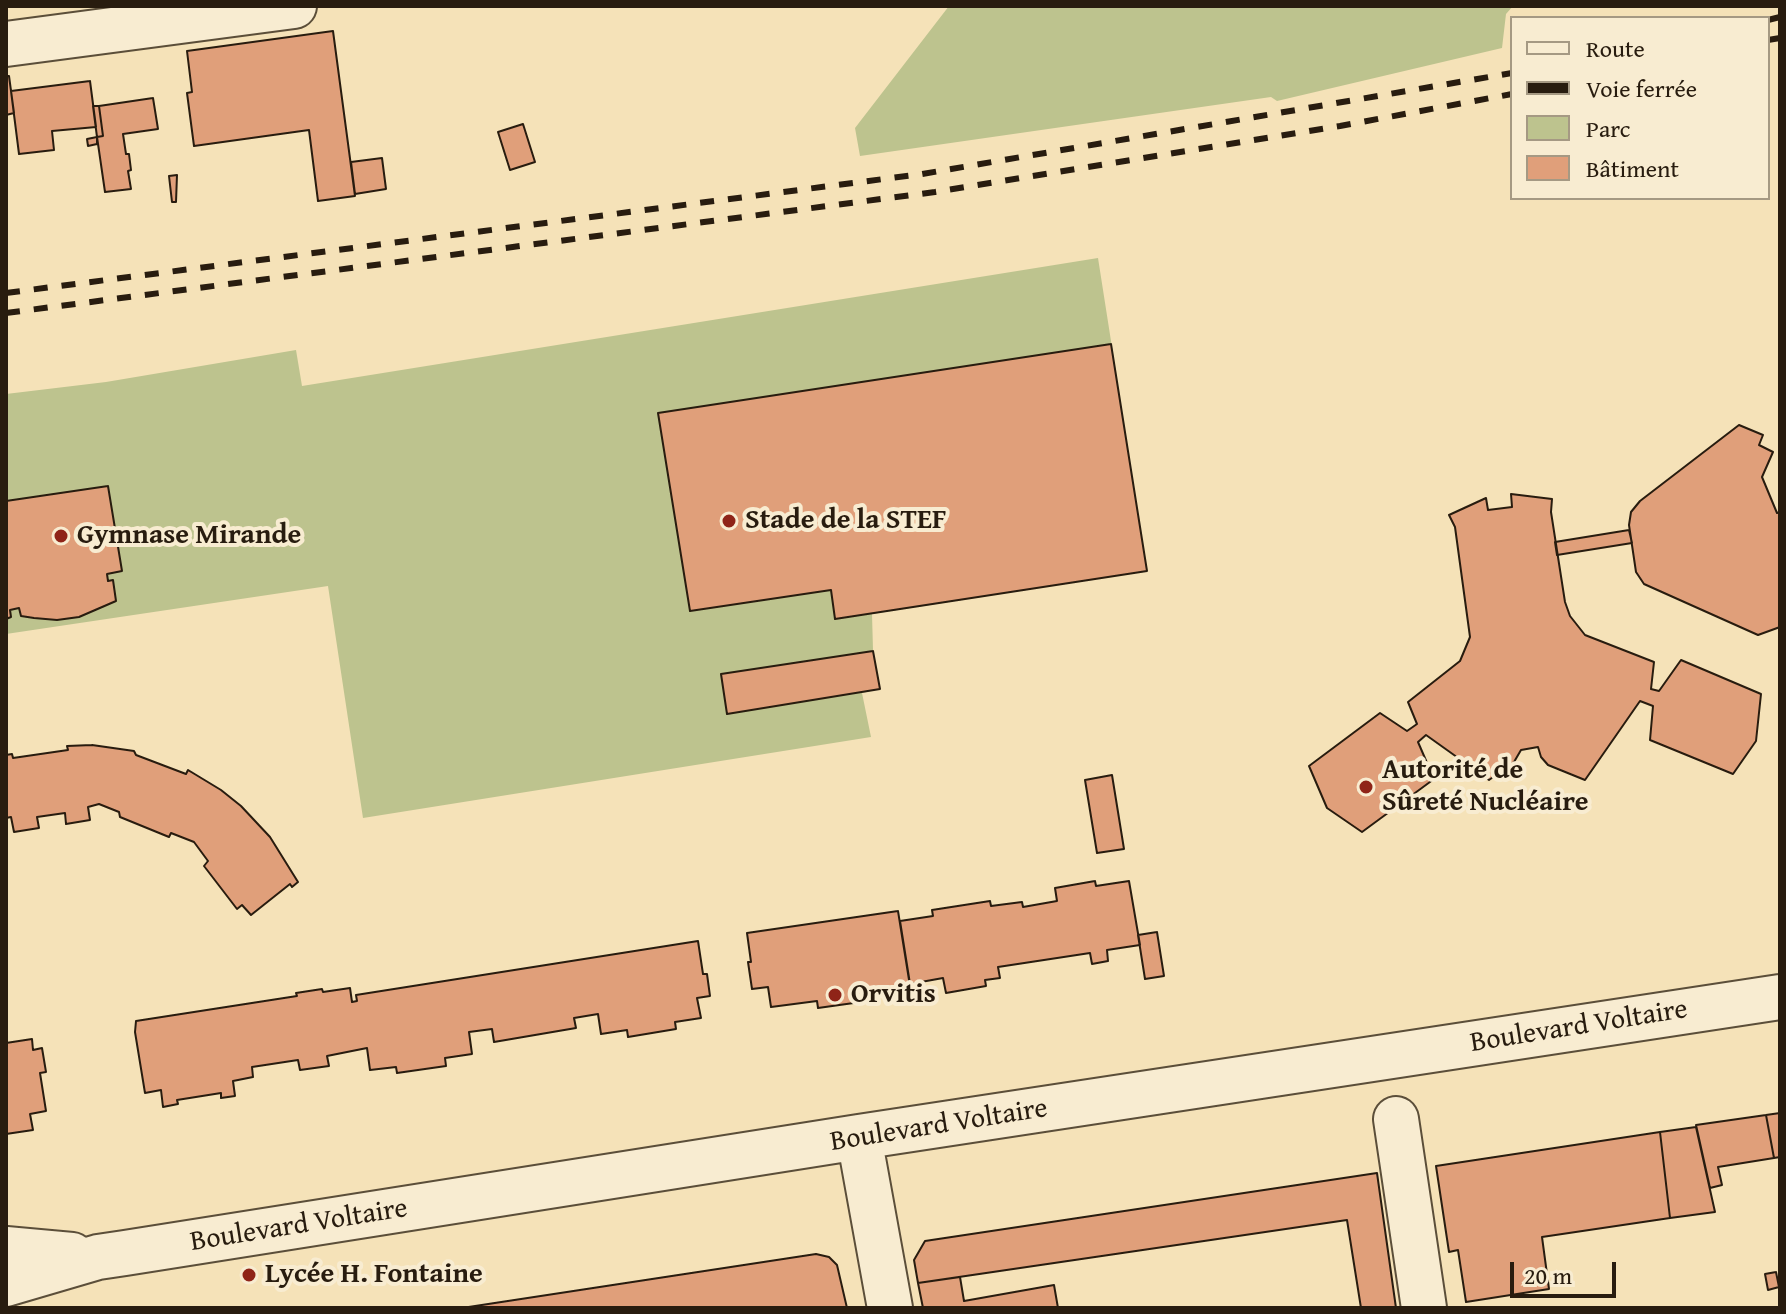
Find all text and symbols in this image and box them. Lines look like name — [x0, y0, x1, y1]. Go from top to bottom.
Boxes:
legend — [1510, 16, 1770, 200]
text: Route — [1586, 31, 1645, 66]
text: Voie ferrée — [1586, 71, 1697, 106]
text: Parc — [1586, 111, 1630, 146]
text: Bâtiment — [1586, 151, 1679, 186]
place label: Stade de la STEF — [745, 504, 946, 538]
marker: Stade de la STEF — [720, 512, 738, 530]
place label: Gymnase Mirande — [77, 519, 301, 553]
marker: Gymnase Mirande — [52, 527, 70, 545]
place label: Autorité de Sûreté Nucléaire — [1382, 754, 1588, 820]
marker: Autorité de Sûreté Nucléaire — [1357, 778, 1375, 796]
place label: Orvitis — [851, 978, 936, 1012]
marker: Orvitis — [826, 986, 844, 1004]
street label: Boulevard Voltaire — [1468, 993, 1690, 1061]
street label: Boulevard Voltaire — [828, 1092, 1050, 1160]
street label: Boulevard Voltaire — [188, 1192, 410, 1260]
scale bar — [1514, 1246, 1620, 1296]
place label: Lycée H. Fontaine — [265, 1258, 483, 1292]
text: 20 m — [1524, 1258, 1572, 1293]
marker: Lycée H. Fontaine — [240, 1266, 258, 1284]

